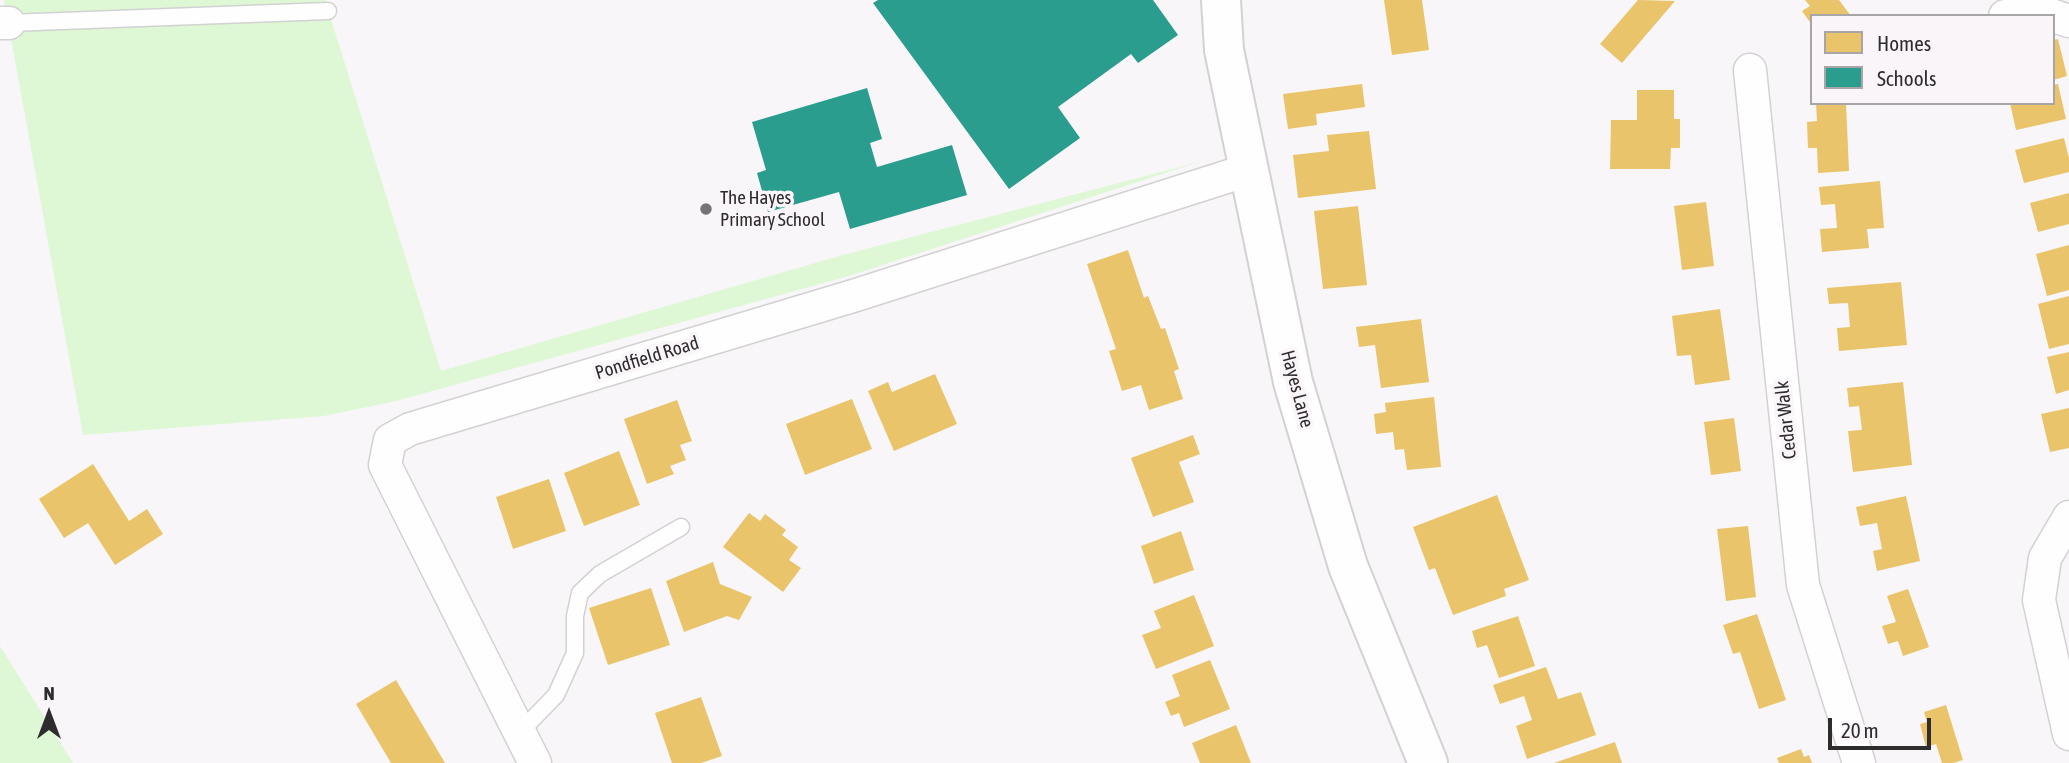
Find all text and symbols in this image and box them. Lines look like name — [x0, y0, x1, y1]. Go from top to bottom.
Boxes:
legend — [1810, 14, 2055, 105]
text: Homes — [1877, 31, 1931, 55]
text: Schools — [1877, 66, 1937, 90]
place label: The Hayes Primary School — [720, 187, 825, 231]
marker: The Hayes Primary School — [698, 201, 714, 217]
street label: Pondfield Road — [592, 331, 702, 385]
street label: Hayes Lane — [1276, 348, 1318, 430]
street label: Cedar Walk — [1771, 380, 1801, 460]
north arrow — [14, 679, 84, 749]
text: N — [43, 682, 55, 704]
scale bar — [1831, 704, 1934, 748]
text: 20 m — [1841, 718, 1879, 742]

